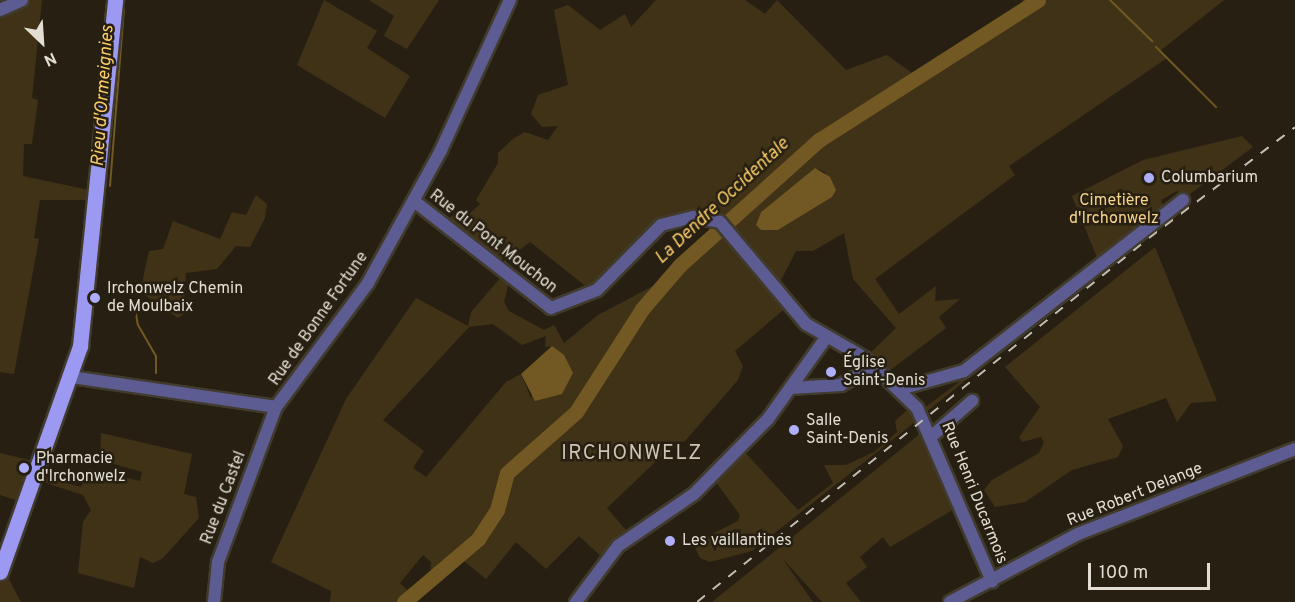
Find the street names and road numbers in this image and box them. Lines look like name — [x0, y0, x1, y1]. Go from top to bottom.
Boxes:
street label: Rue du Pont Mouchon — [425, 186, 561, 298]
street label: Rue de Bonne Fortune — [266, 248, 372, 390]
street label: Rue Henri Ducarmois — [937, 419, 1011, 567]
street label: Rue du Castel — [197, 449, 251, 547]
street label: Rue Robert Delange — [1065, 459, 1205, 531]

